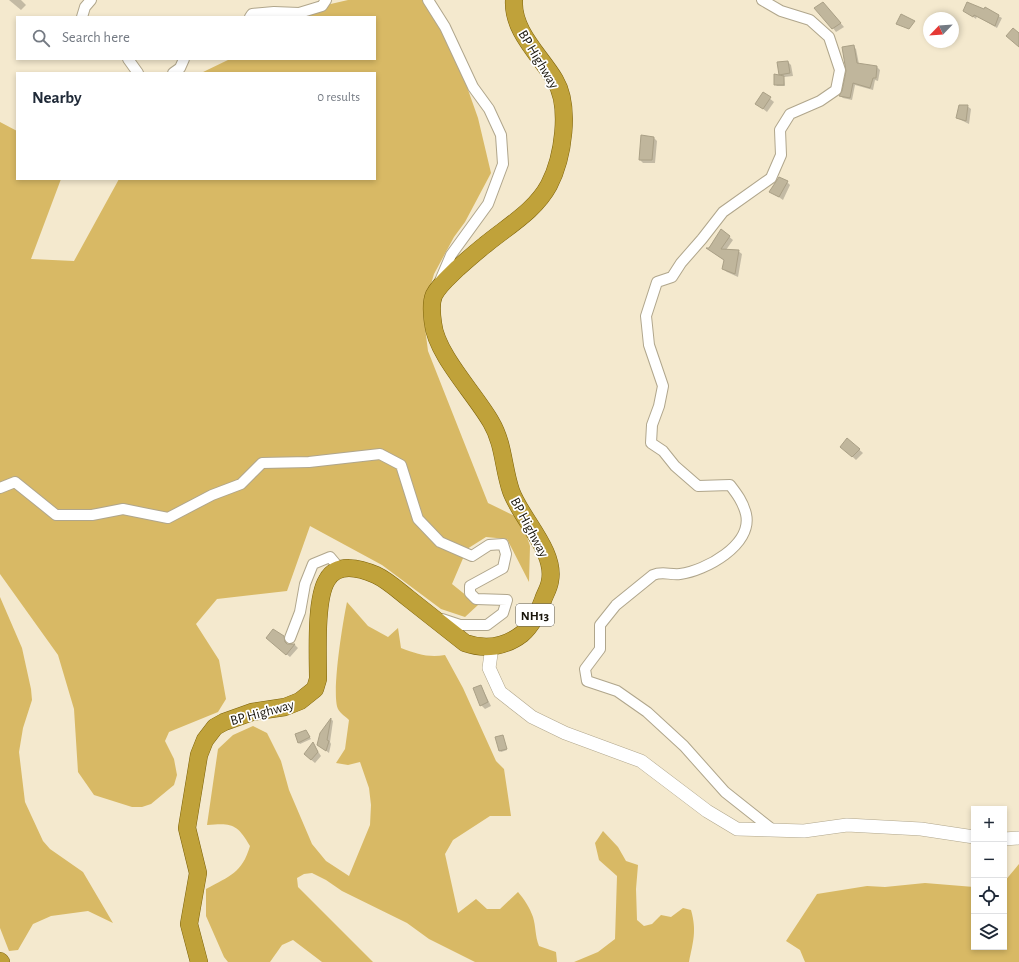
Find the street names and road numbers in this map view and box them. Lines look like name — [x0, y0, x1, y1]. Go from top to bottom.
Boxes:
street label: BP Highway — [515, 28, 561, 91]
street label: BP Highway — [508, 495, 551, 560]
road number: NH13 — [516, 604, 554, 626]
street label: BP Highway — [229, 698, 296, 728]

